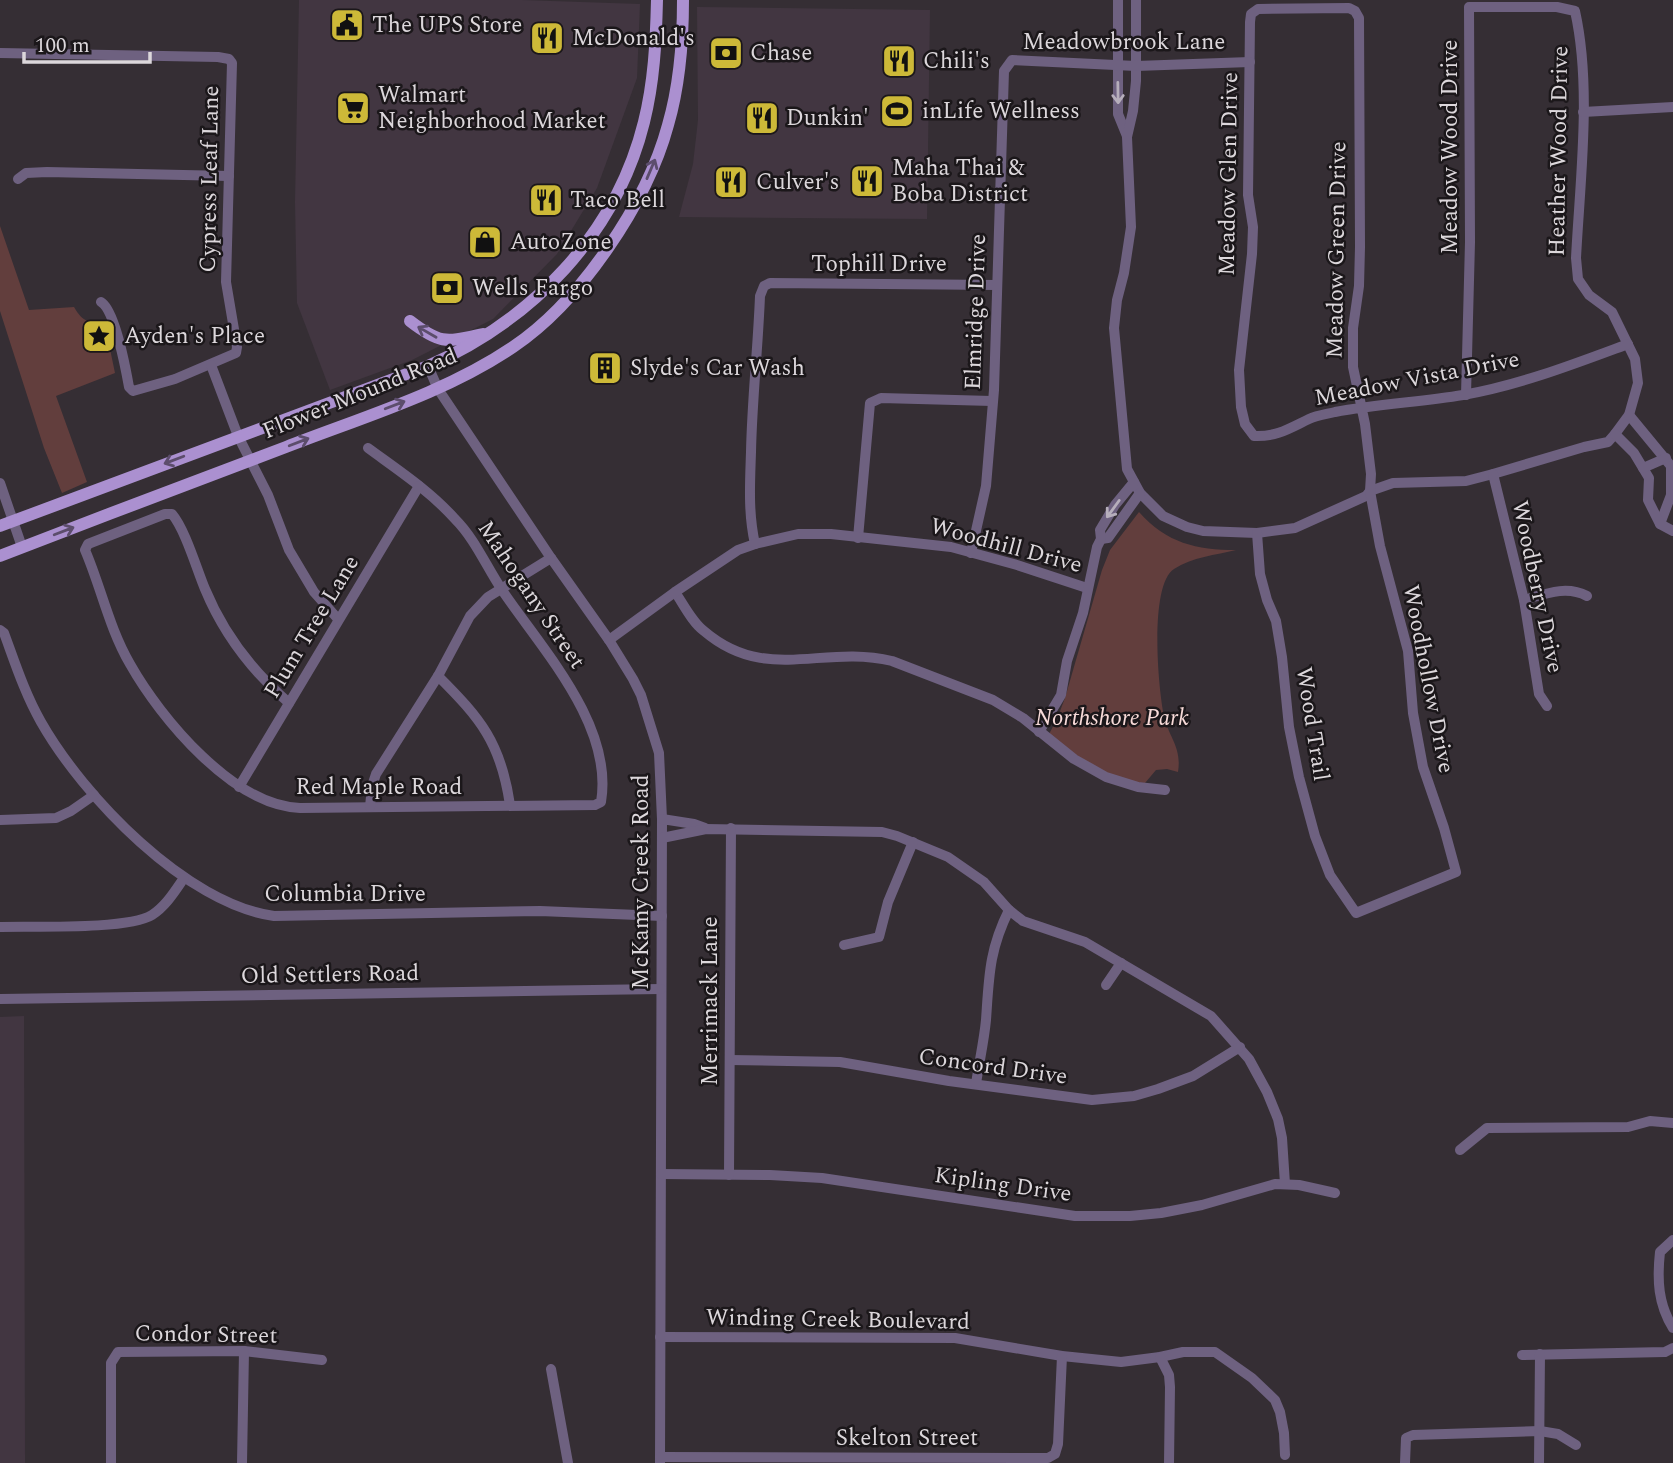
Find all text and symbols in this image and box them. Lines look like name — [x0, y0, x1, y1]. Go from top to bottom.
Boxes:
public building icon: The UPS Store — [328, 6, 366, 44]
place label: The UPS Store — [372, 8, 522, 43]
restaurant icon: McDonald's — [528, 19, 566, 57]
scale bar — [24, 21, 150, 65]
place label: McDonald's — [572, 21, 695, 56]
street label: Meadowbrook Lane — [1023, 25, 1226, 60]
text: 100 m — [35, 30, 90, 62]
bank icon: Chase — [707, 34, 745, 72]
place label: Chase — [750, 36, 812, 71]
street label: Meadow Wood Drive — [1433, 39, 1468, 255]
restaurant icon: Chili's — [880, 42, 918, 80]
place label: Chili's — [923, 44, 990, 79]
street label: Heather Wood Drive — [1540, 45, 1578, 257]
street label: Meadow Glen Drive — [1210, 72, 1248, 276]
place label: Walmart Neighborhood Market — [378, 78, 606, 139]
one-way arrow — [1111, 81, 1125, 104]
street label: Cypress Leaf Lane — [191, 85, 229, 273]
supermarket icon: Walmart Neighborhood Market — [334, 89, 372, 127]
sports icon: inLife Wellness — [878, 92, 916, 130]
place label: inLife Wellness — [922, 94, 1080, 129]
restaurant icon: Dunkin' — [743, 99, 781, 137]
place label: Dunkin' — [786, 101, 869, 136]
street label: Meadow Green Drive — [1318, 141, 1356, 359]
place label: Maha Thai & Boba District — [892, 151, 1028, 212]
one-way arrow — [645, 159, 658, 181]
restaurant icon: Maha Thai & Boba District — [848, 162, 886, 200]
restaurant icon: Culver's — [712, 163, 750, 201]
place label: Culver's — [756, 165, 839, 200]
restaurant icon: Taco Bell — [527, 181, 565, 219]
place label: Taco Bell — [570, 183, 665, 218]
shop icon: AutoZone — [466, 223, 504, 261]
place label: AutoZone — [510, 225, 612, 260]
street label: Elmridge Drive — [956, 233, 996, 391]
street label: Tophill Drive — [811, 247, 947, 282]
bank icon: Wells Fargo — [428, 269, 466, 307]
place label: Wells Fargo — [472, 271, 593, 306]
place icon: Ayden's Place — [80, 317, 118, 355]
place label: Ayden's Place — [124, 319, 265, 354]
one-way arrow — [418, 325, 438, 339]
street label: Flower Mound Road — [257, 339, 463, 449]
street label: Meadow Vista Drive — [1311, 342, 1523, 416]
building icon: Slyde's Car Wash — [586, 349, 624, 387]
place label: Slyde's Car Wash — [630, 351, 805, 386]
one-way arrow — [384, 398, 406, 411]
one-way arrow — [288, 434, 310, 447]
one-way arrow — [163, 455, 185, 467]
street label: Woodberry Drive — [1502, 498, 1572, 676]
one-way arrow — [1106, 499, 1120, 518]
street label: Woodhill Drive — [926, 509, 1086, 583]
street label: Mahogany Street — [468, 514, 594, 676]
one-way arrow — [52, 524, 74, 537]
street label: Plum Tree Lane — [255, 548, 369, 706]
street label: Woodhollow Drive — [1393, 582, 1463, 776]
street label: Wood Trail — [1286, 664, 1338, 784]
park label: Northshore Park — [1035, 701, 1189, 736]
street label: Red Maple Road — [296, 770, 463, 805]
street label: McKamy Creek Road — [624, 774, 659, 990]
street label: Columbia Drive — [264, 877, 426, 912]
street label: Merrimack Lane — [693, 916, 728, 1086]
street label: Old Settlers Road — [240, 956, 420, 994]
street label: Concord Drive — [916, 1039, 1070, 1095]
street label: Kipling Drive — [932, 1158, 1074, 1212]
street label: Winding Creek Boulevard — [706, 1300, 970, 1340]
street label: Condor Street — [134, 1316, 278, 1354]
street label: Skelton Street — [836, 1421, 978, 1456]

